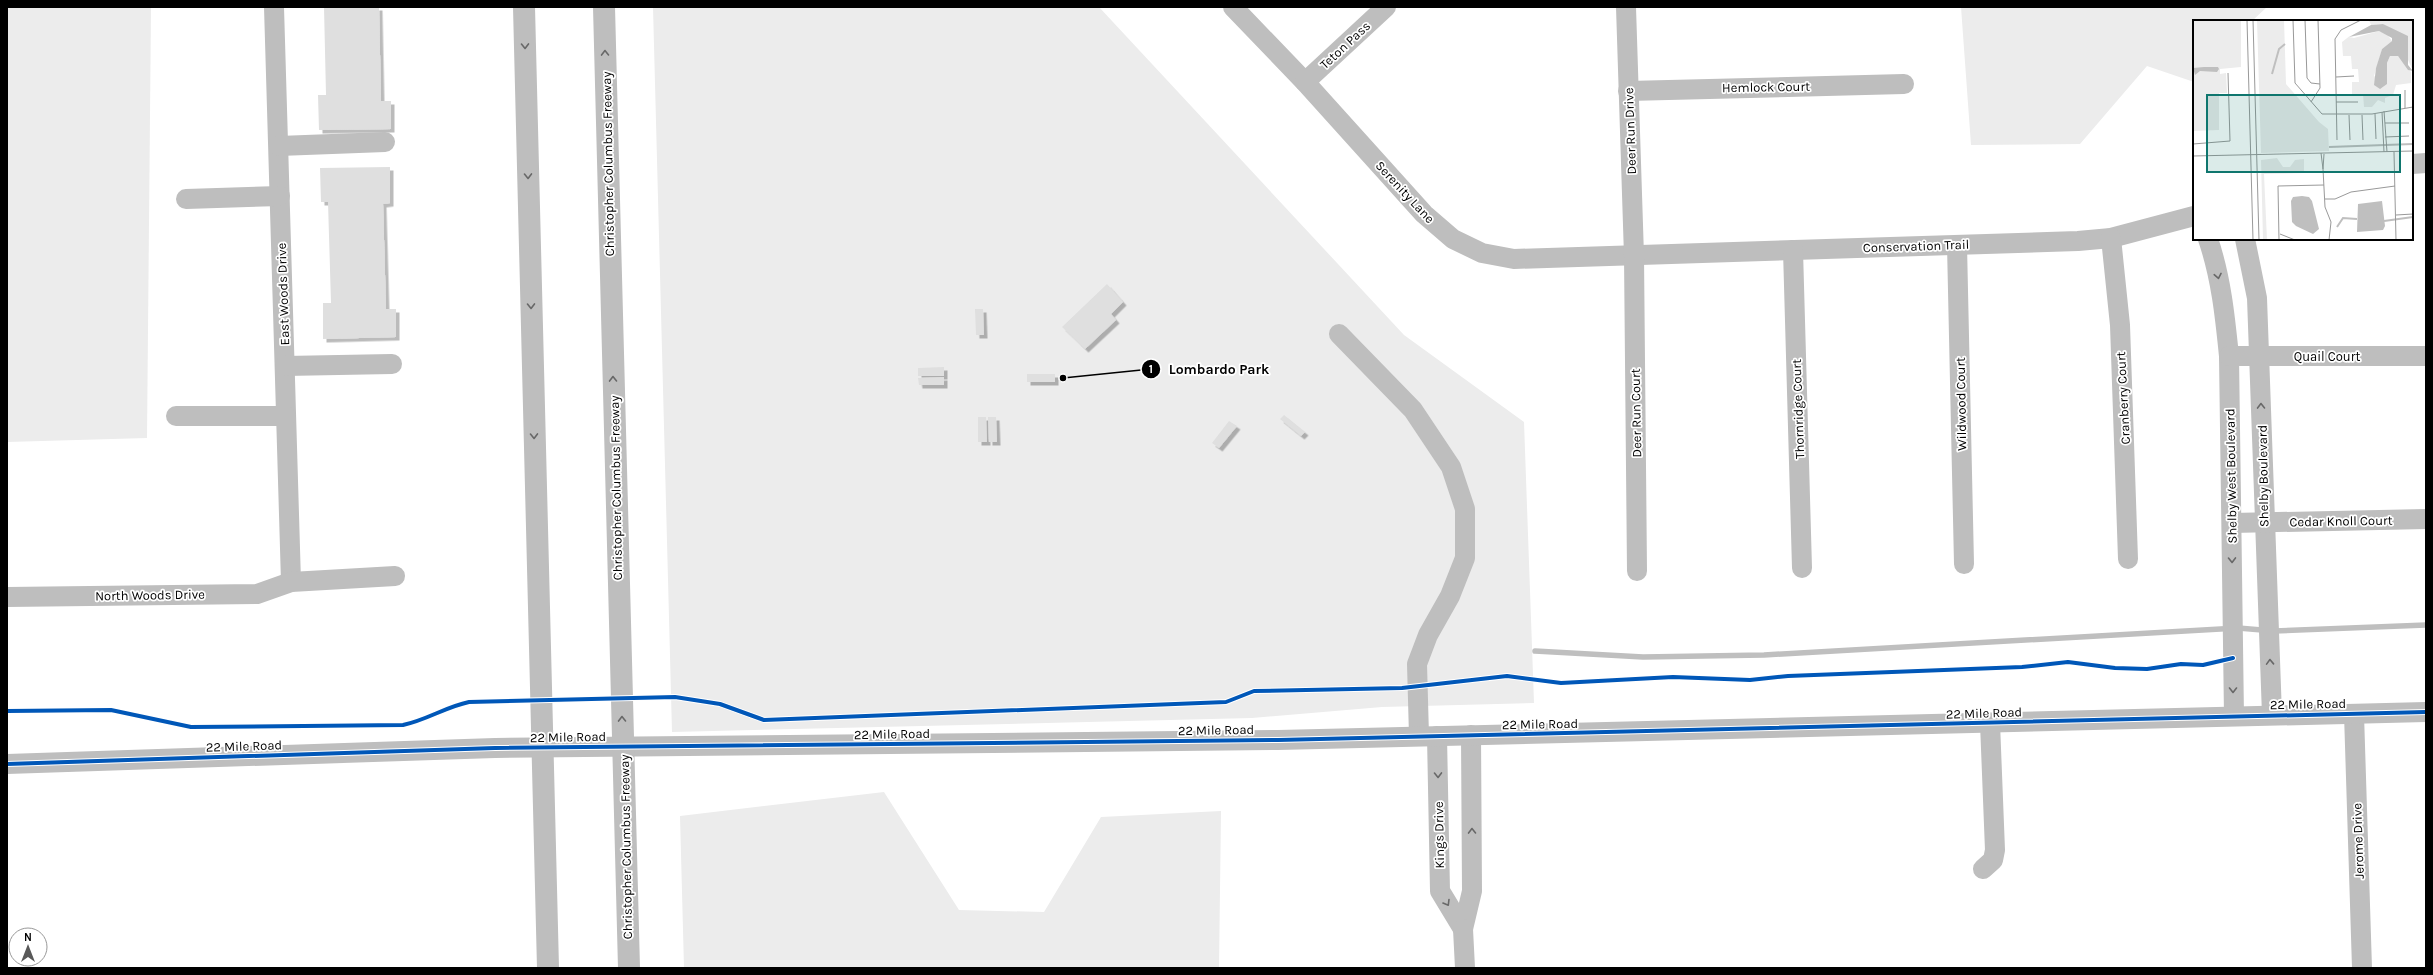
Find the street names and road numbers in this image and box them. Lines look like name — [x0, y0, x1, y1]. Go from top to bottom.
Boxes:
street label: Teton Pass — [1317, 18, 1373, 72]
street label: Christopher Columbus Freeway — [599, 71, 617, 257]
street label: Hemlock Court — [1722, 79, 1810, 95]
street label: Deer Run Drive — [1621, 87, 1639, 175]
street label: Serenity Lane — [1372, 158, 1438, 226]
street label: Conservation Trail — [1862, 237, 1970, 255]
street label: East Woods Drive — [274, 242, 292, 346]
street label: Quail Court — [2294, 349, 2360, 364]
street label: Cranberry Court — [2113, 351, 2133, 445]
street label: Wildwood Court — [1953, 357, 1969, 451]
street label: Thornridge Court — [1789, 359, 1807, 459]
street label: Deer Run Court — [1628, 368, 1644, 458]
street label: Christopher Columbus Freeway — [607, 395, 625, 581]
street label: Shelby West Boulevard — [2222, 408, 2240, 544]
street label: Shelby Boulevard — [2255, 425, 2271, 527]
street label: Cedar Knoll Court — [2289, 513, 2393, 529]
street label: North Woods Drive — [95, 587, 205, 603]
street label: 22 Mile Road — [2270, 696, 2346, 712]
street label: 22 Mile Road — [1946, 704, 2022, 722]
street label: 22 Mile Road — [1502, 716, 1578, 732]
street label: 22 Mile Road — [1178, 722, 1254, 738]
street label: 22 Mile Road — [854, 726, 930, 742]
street label: 22 Mile Road — [530, 729, 606, 745]
street label: 22 Mile Road — [206, 737, 282, 755]
street label: Christopher Columbus Freeway — [617, 754, 635, 940]
street label: Kings Drive — [1431, 801, 1447, 869]
street label: Jerome Drive — [2349, 802, 2367, 879]

